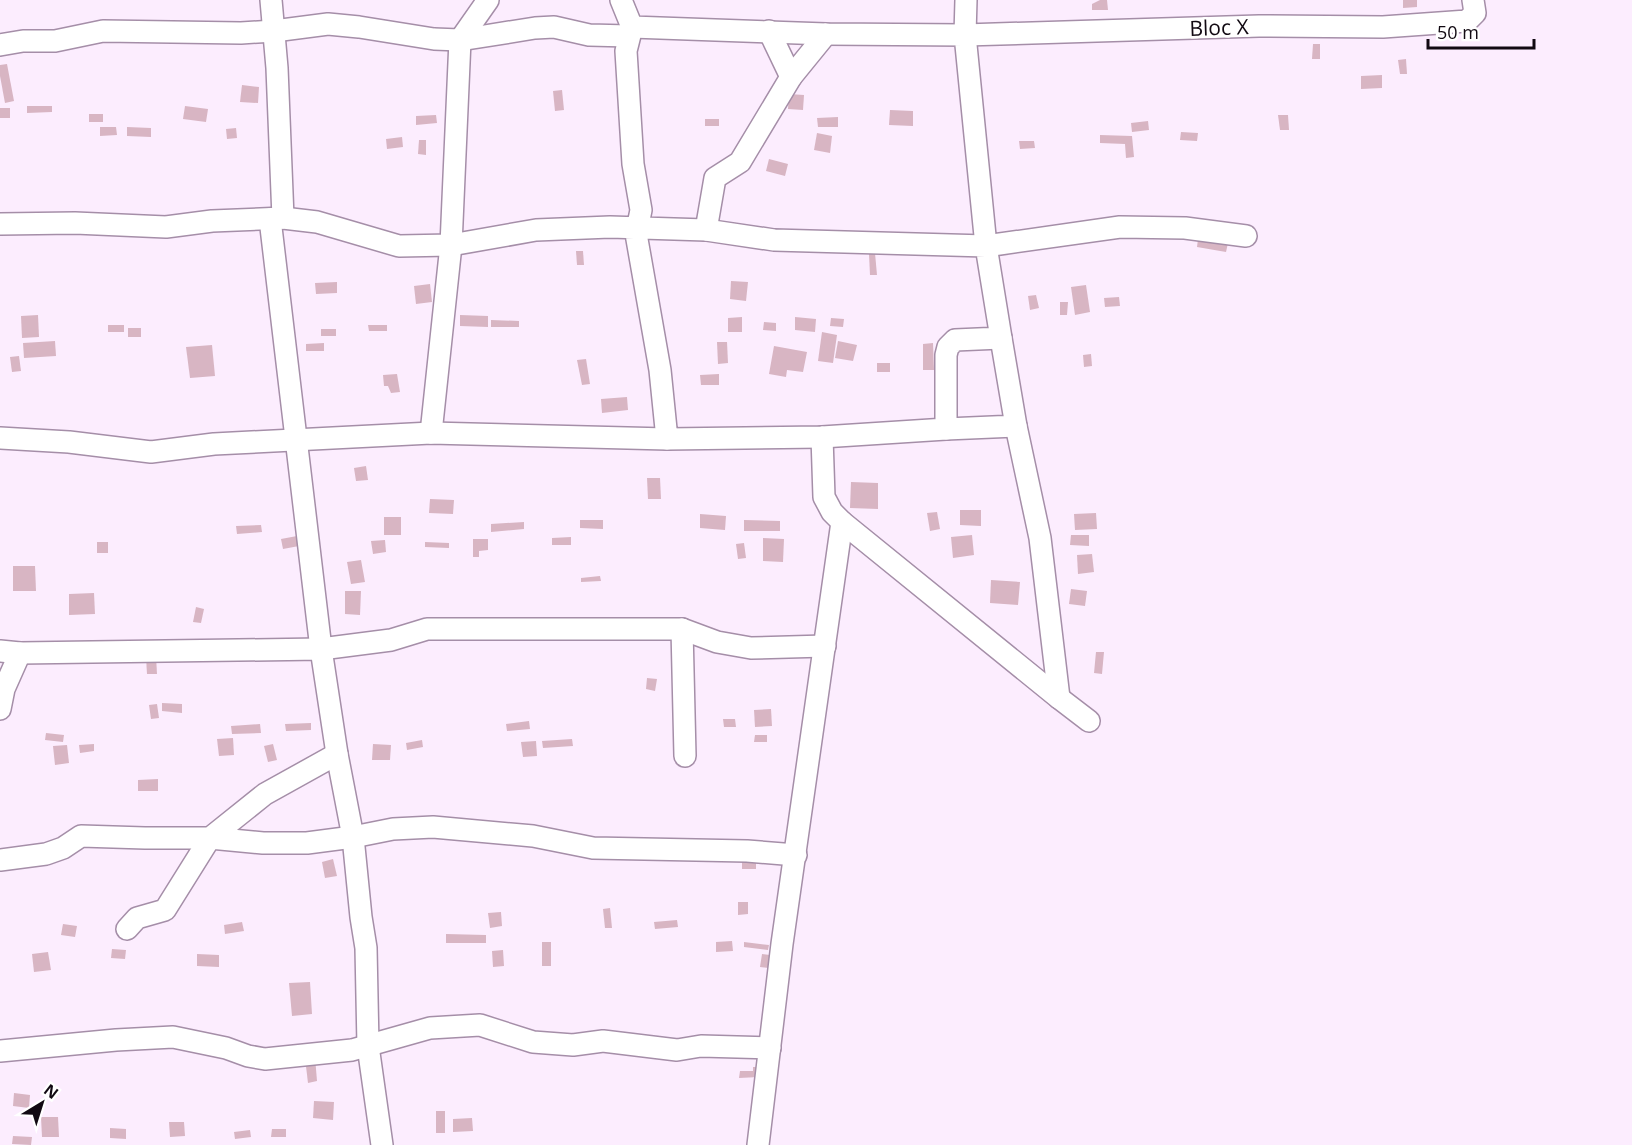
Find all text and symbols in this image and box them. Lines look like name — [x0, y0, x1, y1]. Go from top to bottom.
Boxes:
street label: Bloc X — [1189, 12, 1250, 42]
scale bar — [1428, 12, 1534, 50]
text: 50 m — [1437, 20, 1479, 44]
north arrow — [12, 1073, 72, 1133]
text: N — [39, 1079, 63, 1104]

